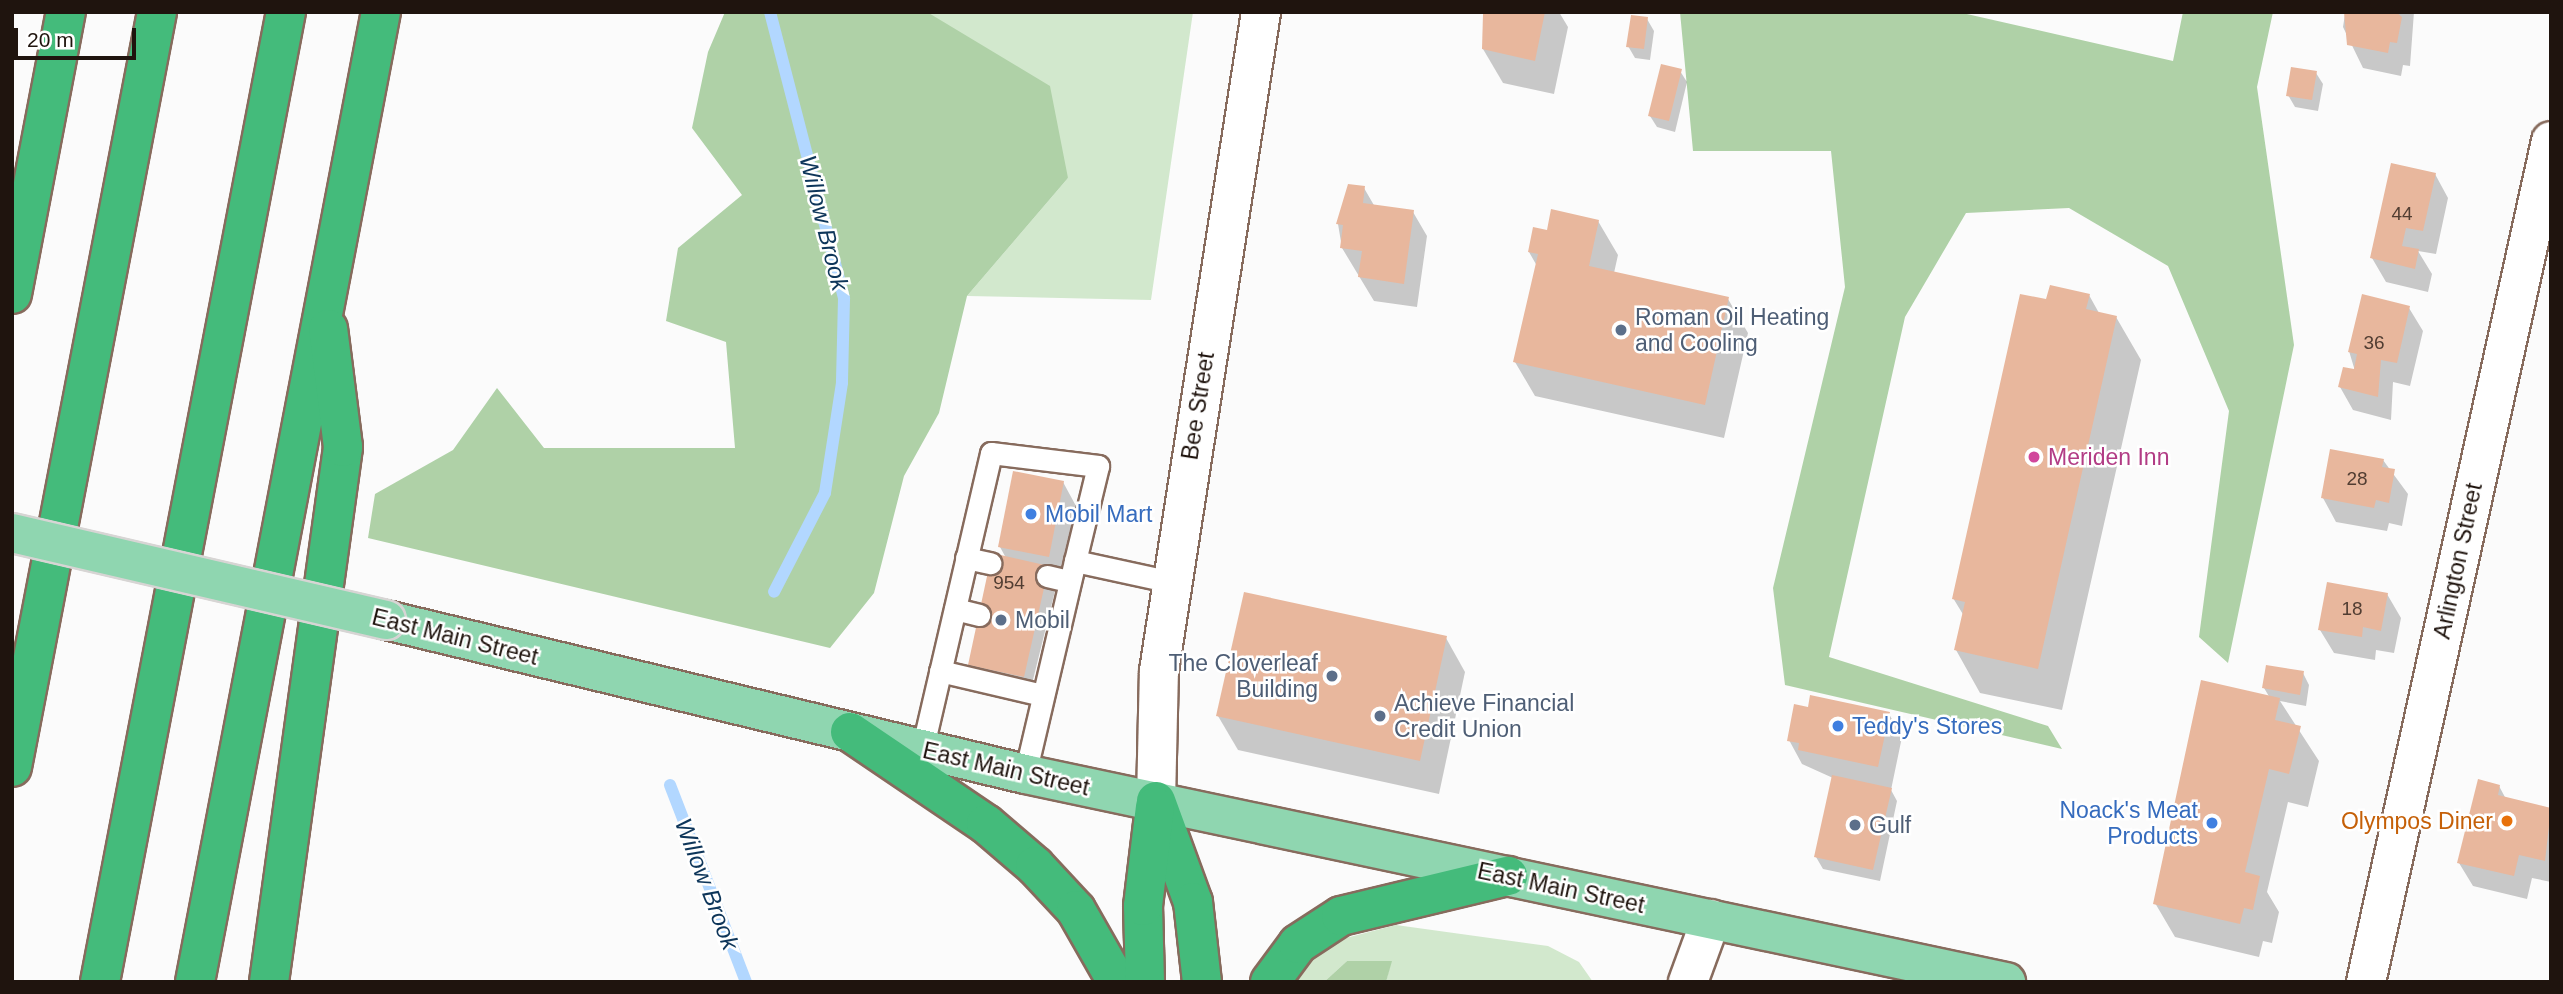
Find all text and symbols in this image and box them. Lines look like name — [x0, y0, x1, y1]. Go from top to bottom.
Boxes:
scale bar — [18, 14, 140, 58]
text: 20 m — [27, 28, 74, 51]
water label: Willow Brook — [793, 152, 855, 294]
house number: 44 — [2391, 203, 2413, 225]
place label: Roman Oil Heating and Cooling — [1635, 303, 1829, 357]
marker: Roman Oil Heating and Cooling — [1613, 322, 1629, 338]
house number: 36 — [2363, 332, 2385, 354]
street label: Bee Street — [1176, 350, 1220, 462]
place label: Meriden Inn — [2048, 443, 2169, 471]
marker: Meriden Inn — [2026, 449, 2042, 465]
house number: 28 — [2346, 468, 2368, 490]
street label: Arlington Street — [2428, 481, 2488, 641]
place label: Mobil Mart — [1045, 500, 1152, 528]
marker: Mobil Mart — [1023, 506, 1039, 522]
house number: 954 — [993, 572, 1025, 594]
house number: 18 — [2341, 598, 2363, 620]
street label: East Main Street — [369, 603, 541, 671]
place label: Mobil — [1015, 606, 1070, 634]
marker: Mobil — [993, 612, 1009, 628]
place label: The Cloverleaf Building — [1168, 649, 1318, 703]
marker: The Cloverleaf Building — [1324, 668, 1340, 684]
place label: Achieve Financial Credit Union — [1394, 689, 1574, 743]
marker: Achieve Financial Credit Union — [1372, 708, 1388, 724]
place label: Teddy's Stores — [1852, 712, 2002, 740]
marker: Teddy's Stores — [1830, 718, 1846, 734]
street label: East Main Street — [920, 736, 1092, 802]
place label: Noack's Meat Products — [2059, 796, 2198, 850]
place label: Olympos Diner — [2341, 807, 2493, 835]
place label: Gulf — [1869, 811, 1911, 839]
marker: Olympos Diner — [2499, 813, 2515, 829]
water label: Willow Brook — [669, 814, 745, 954]
marker: Noack's Meat Products — [2204, 815, 2220, 831]
marker: Gulf — [1847, 817, 1863, 833]
street label: East Main Street — [1475, 857, 1647, 919]

